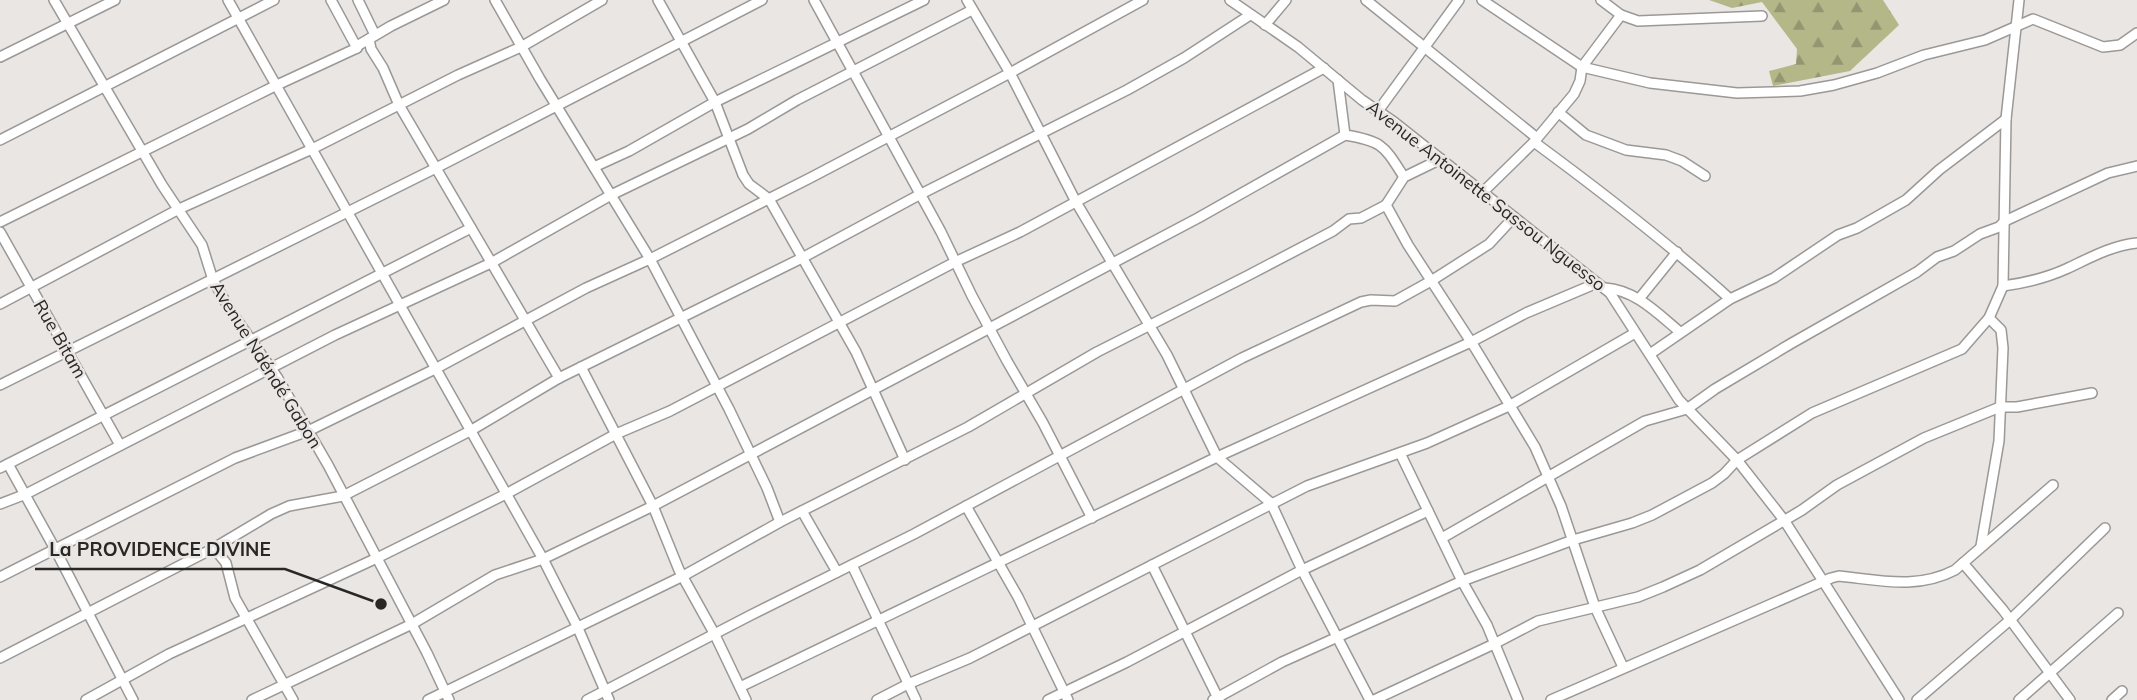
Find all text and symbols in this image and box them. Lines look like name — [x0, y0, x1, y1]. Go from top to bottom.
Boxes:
street label: Avenue Antoinette Sassou Nguesso — [1362, 95, 1610, 296]
street label: Avenue Ndéndé Gabon — [206, 277, 327, 453]
street label: Rue Bitam — [29, 295, 92, 382]
callout: La PROVIDENCE DIVINE — [35, 529, 285, 569]
text: La PROVIDENCE DIVINE — [49, 537, 271, 561]

